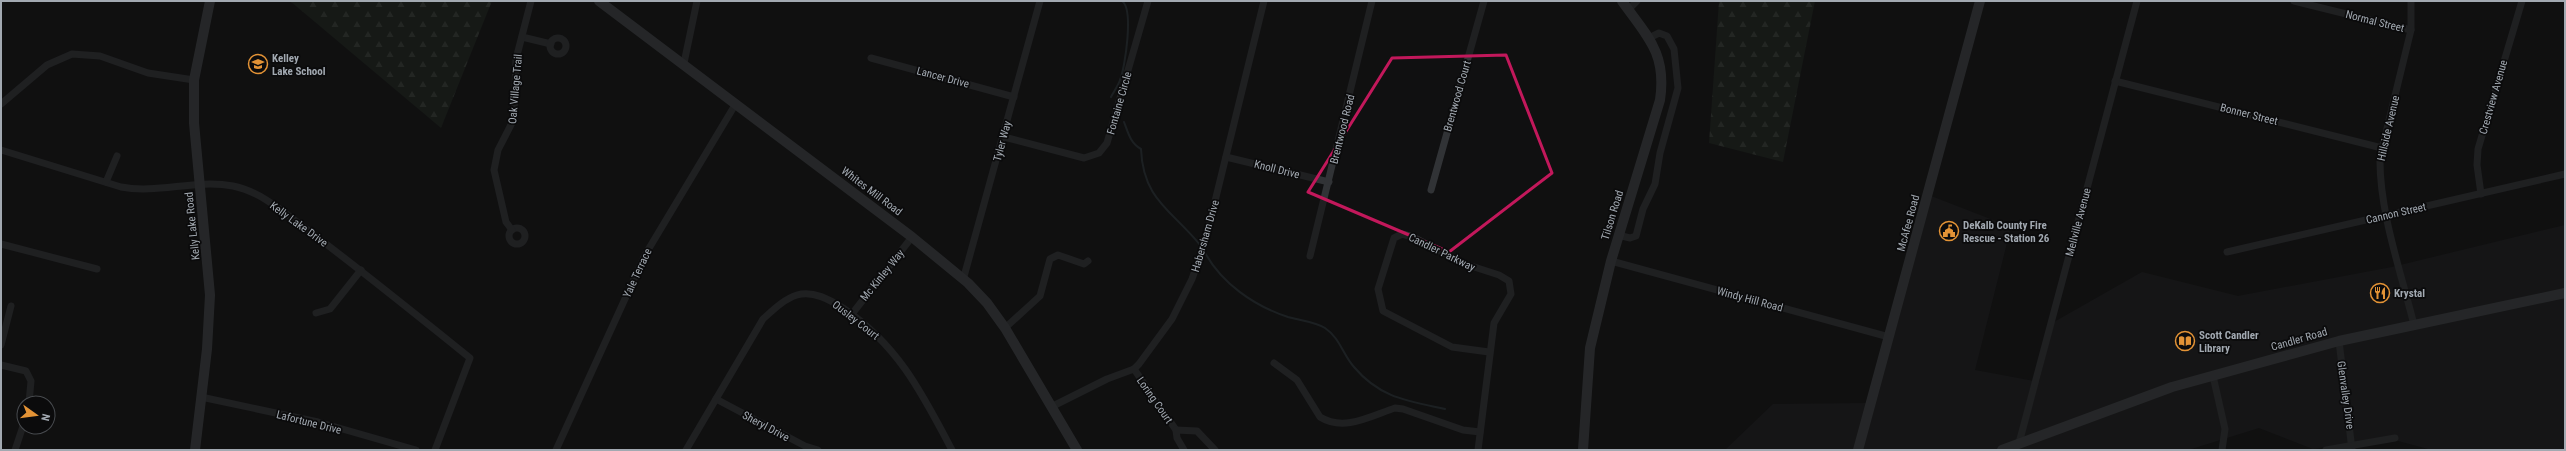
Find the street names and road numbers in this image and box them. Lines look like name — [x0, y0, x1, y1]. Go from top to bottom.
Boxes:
street label: Normal Street — [2344, 8, 2406, 35]
street label: Oak Village Trail — [506, 54, 525, 125]
street label: Brentwood Court — [1441, 59, 1474, 133]
street label: Crestview Avenue — [2477, 59, 2510, 136]
street label: Lancer Drive — [915, 64, 971, 91]
street label: Fontaine Circle — [1104, 70, 1135, 136]
street label: Brentwood Road — [1328, 93, 1357, 165]
street label: Hillside Avenue — [2375, 94, 2402, 162]
street label: Bonner Street — [2219, 101, 2279, 128]
street label: Tyler Way — [991, 119, 1014, 163]
street label: Knoll Drive — [1253, 158, 1301, 181]
street label: Whites Mill Road — [839, 164, 905, 218]
street label: Mellville Avenue — [2063, 187, 2094, 258]
street label: Tilson Road — [1599, 189, 1626, 242]
street label: Kelly Lake Road — [182, 191, 203, 261]
street label: McAfee Road — [1895, 193, 1922, 253]
street label: Kelly Lake Drive — [267, 199, 330, 250]
street label: Habersham Drive — [1189, 199, 1222, 274]
street label: Cannon Street — [2365, 200, 2427, 227]
street label: Candler Parkway — [1406, 231, 1478, 274]
street label: Yale Terrace — [620, 246, 655, 300]
street label: Mc Kinley Way — [858, 247, 907, 304]
street label: Windy Hill Road — [1715, 284, 1784, 315]
street label: Ousley Court — [830, 298, 882, 343]
street label: Candler Road — [2269, 325, 2329, 354]
street label: Glenvalley Drive — [2334, 360, 2357, 430]
street label: Loring Court — [1134, 374, 1175, 426]
street label: Lafortune Drive — [275, 408, 343, 437]
street label: Sheryl Drive — [740, 409, 791, 444]

